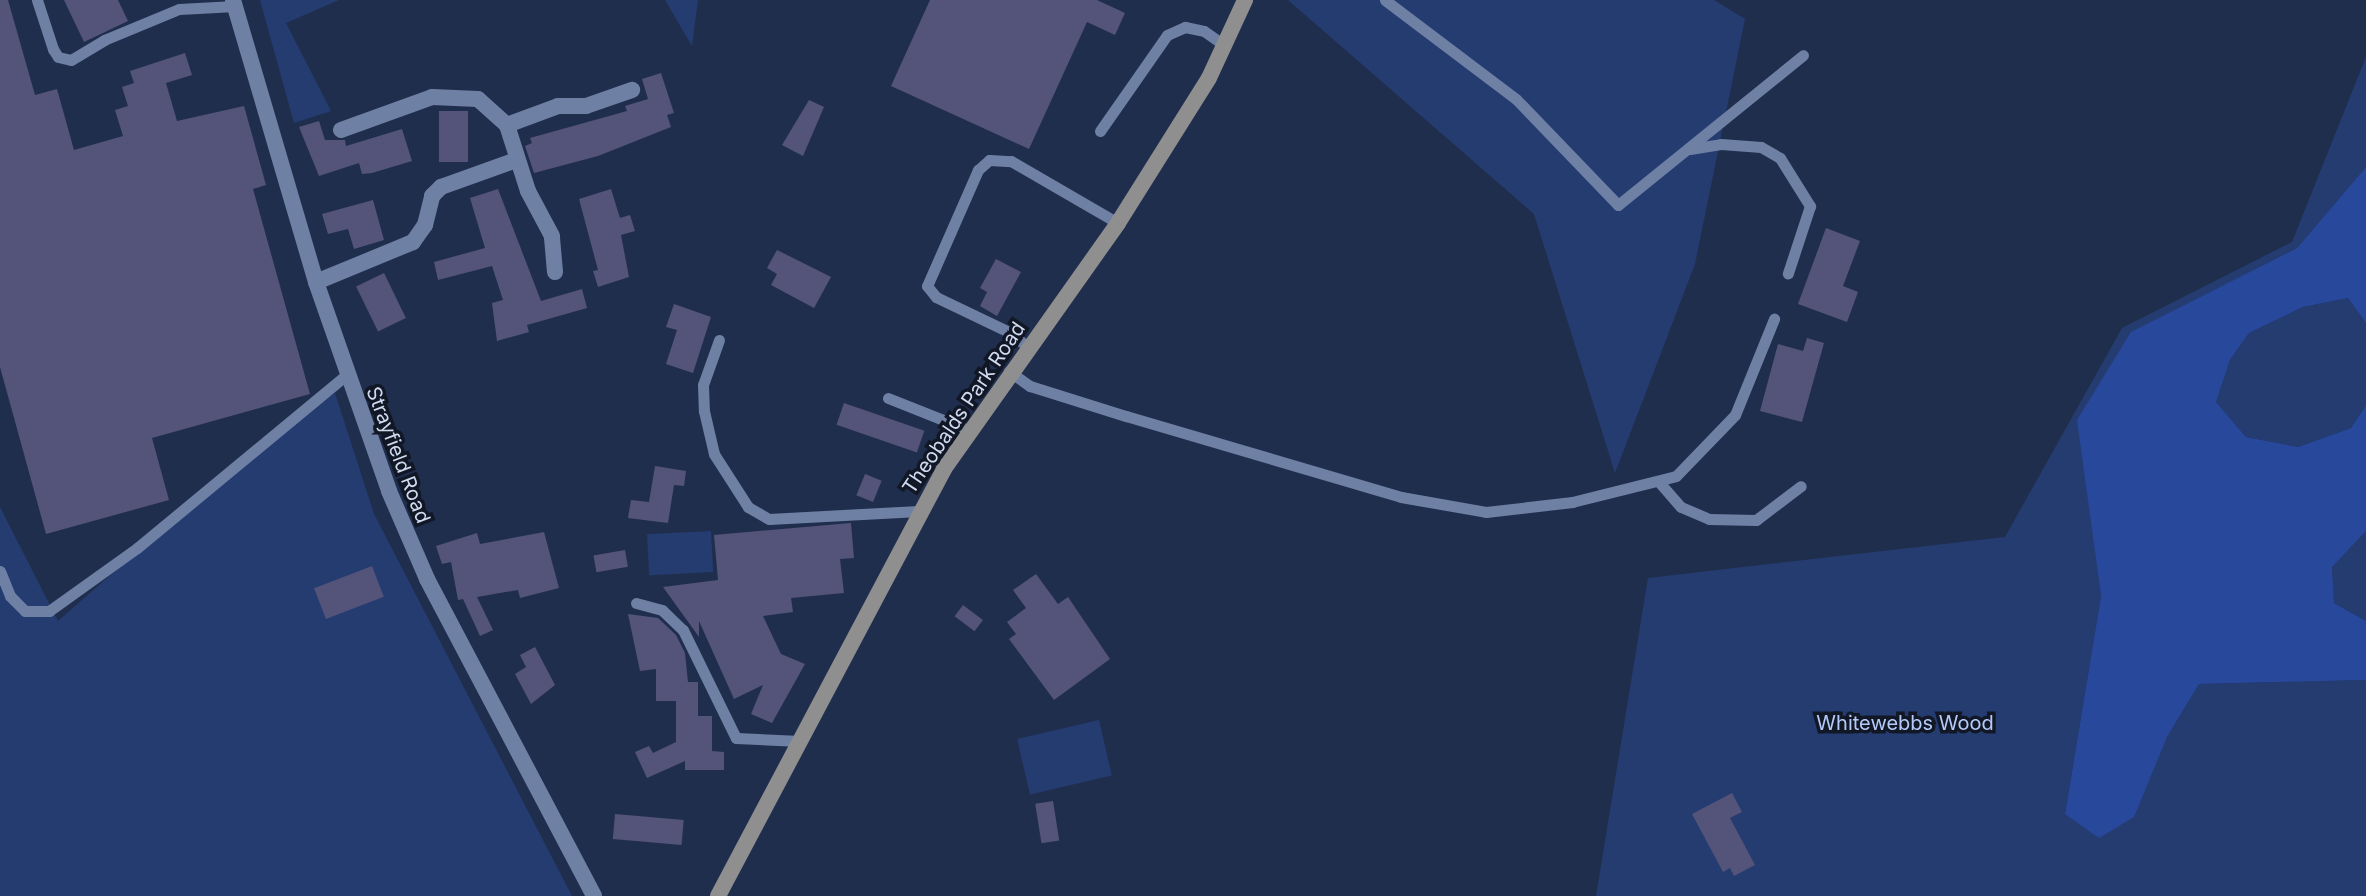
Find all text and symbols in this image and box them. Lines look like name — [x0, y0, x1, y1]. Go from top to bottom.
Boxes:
street label: Theobalds Park Road — [898, 318, 1030, 498]
street label: Strayfield Road — [361, 383, 435, 527]
park label: Whitewebbs Wood — [1816, 711, 1994, 735]

